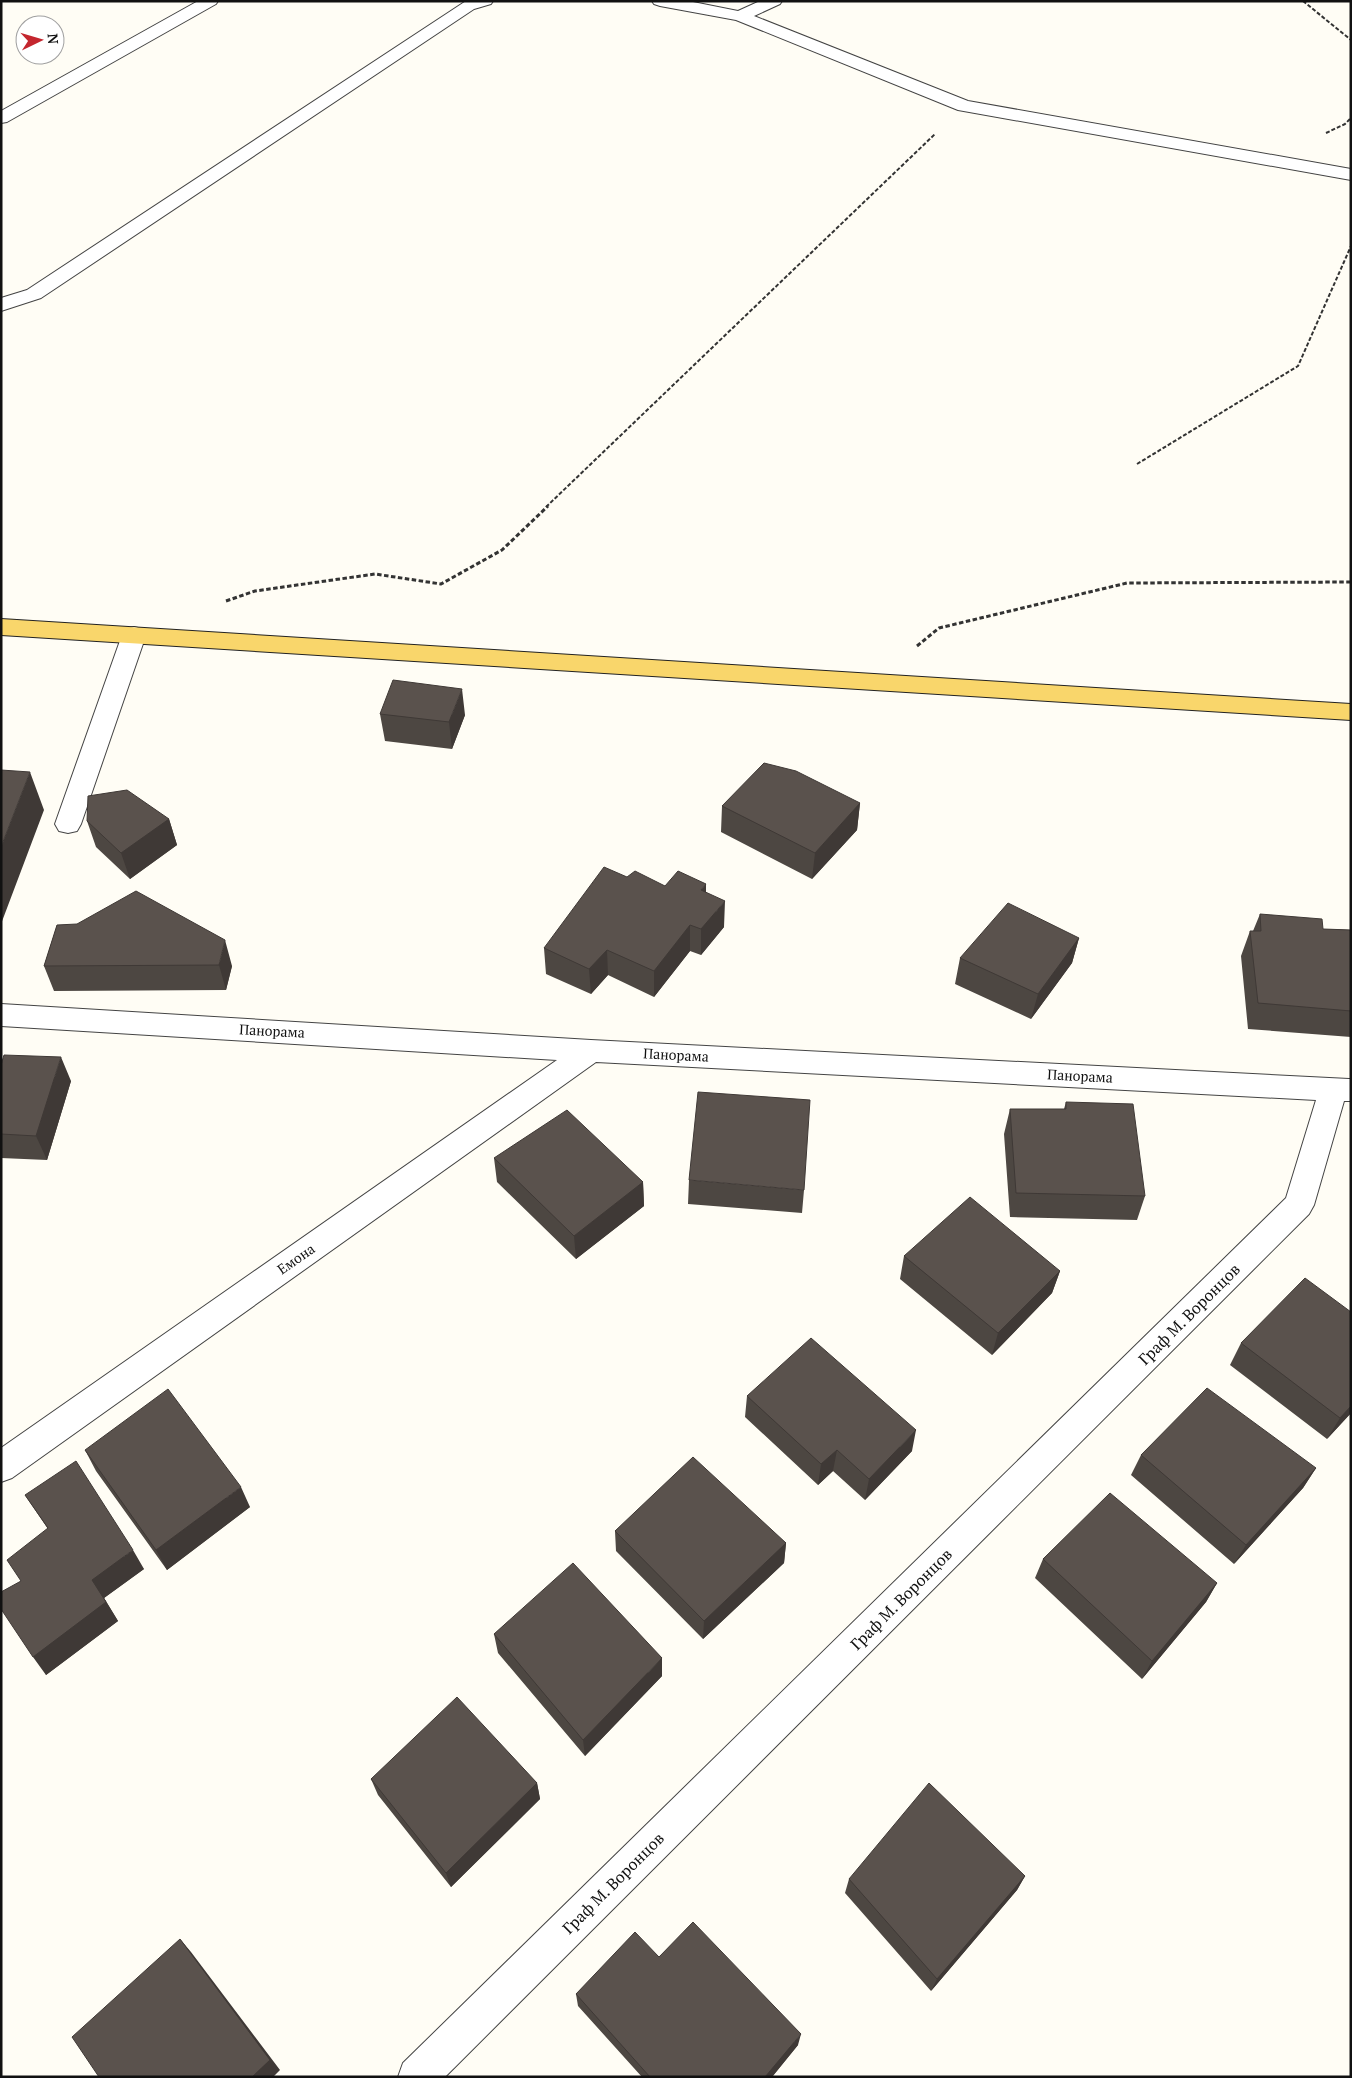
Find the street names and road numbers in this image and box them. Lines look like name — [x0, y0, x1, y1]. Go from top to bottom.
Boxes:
street label: Панорама — [239, 1019, 305, 1042]
street label: Панорама — [643, 1043, 709, 1066]
street label: Панорама — [1047, 1064, 1113, 1087]
street label: Емона — [273, 1239, 318, 1278]
street label: Граф М. Воронцов — [1133, 1258, 1245, 1370]
street label: Граф М. Воронцов — [845, 1543, 957, 1655]
street label: Граф М. Воронцов — [557, 1827, 669, 1939]

